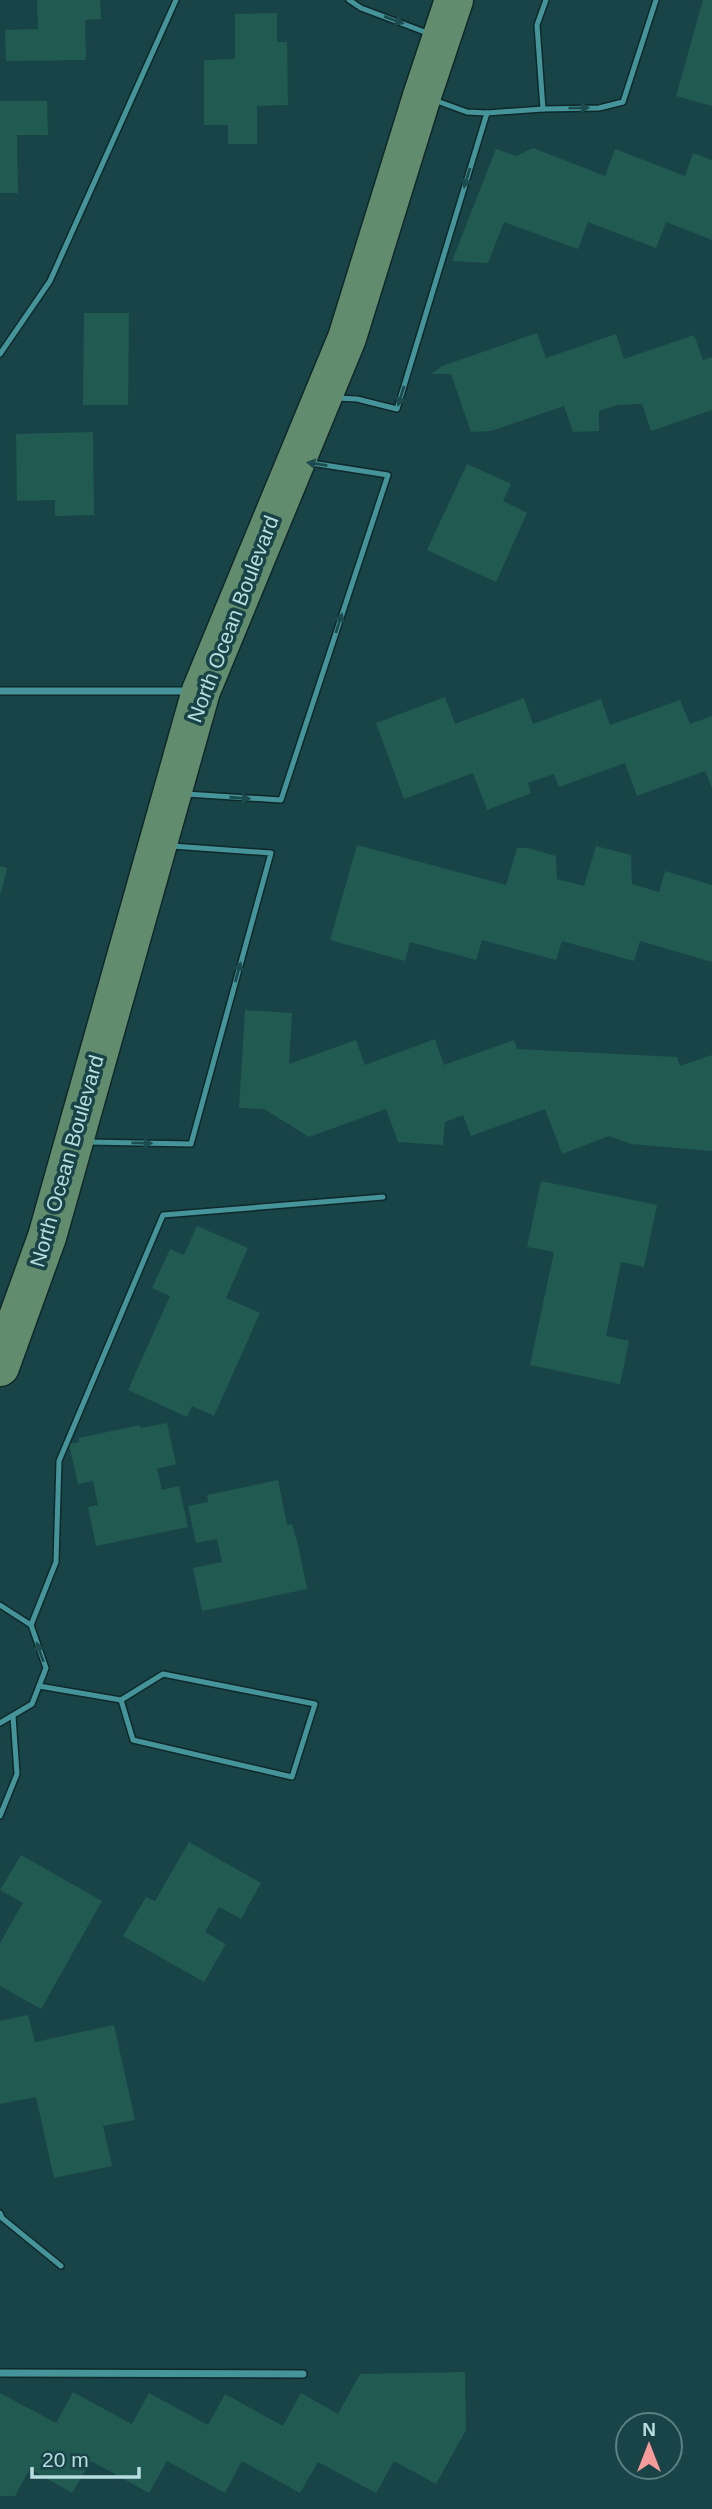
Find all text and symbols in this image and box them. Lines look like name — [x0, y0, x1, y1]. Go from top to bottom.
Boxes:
one-way arrow — [384, 15, 405, 26]
one-way arrow — [569, 102, 591, 114]
one-way arrow — [461, 168, 472, 189]
one-way arrow — [395, 386, 406, 407]
one-way arrow — [306, 458, 328, 469]
street label: North Ocean Boulevard — [182, 512, 283, 725]
one-way arrow — [334, 612, 345, 633]
one-way arrow — [230, 792, 252, 803]
one-way arrow — [234, 961, 244, 982]
street label: North Ocean Boulevard — [25, 1052, 108, 1270]
one-way arrow — [132, 1137, 154, 1149]
one-way arrow — [34, 1642, 45, 1663]
north arrow — [614, 2411, 684, 2481]
text: N — [642, 2419, 656, 2440]
scale bar — [32, 2436, 138, 2480]
text: 20 m — [42, 2448, 89, 2471]

